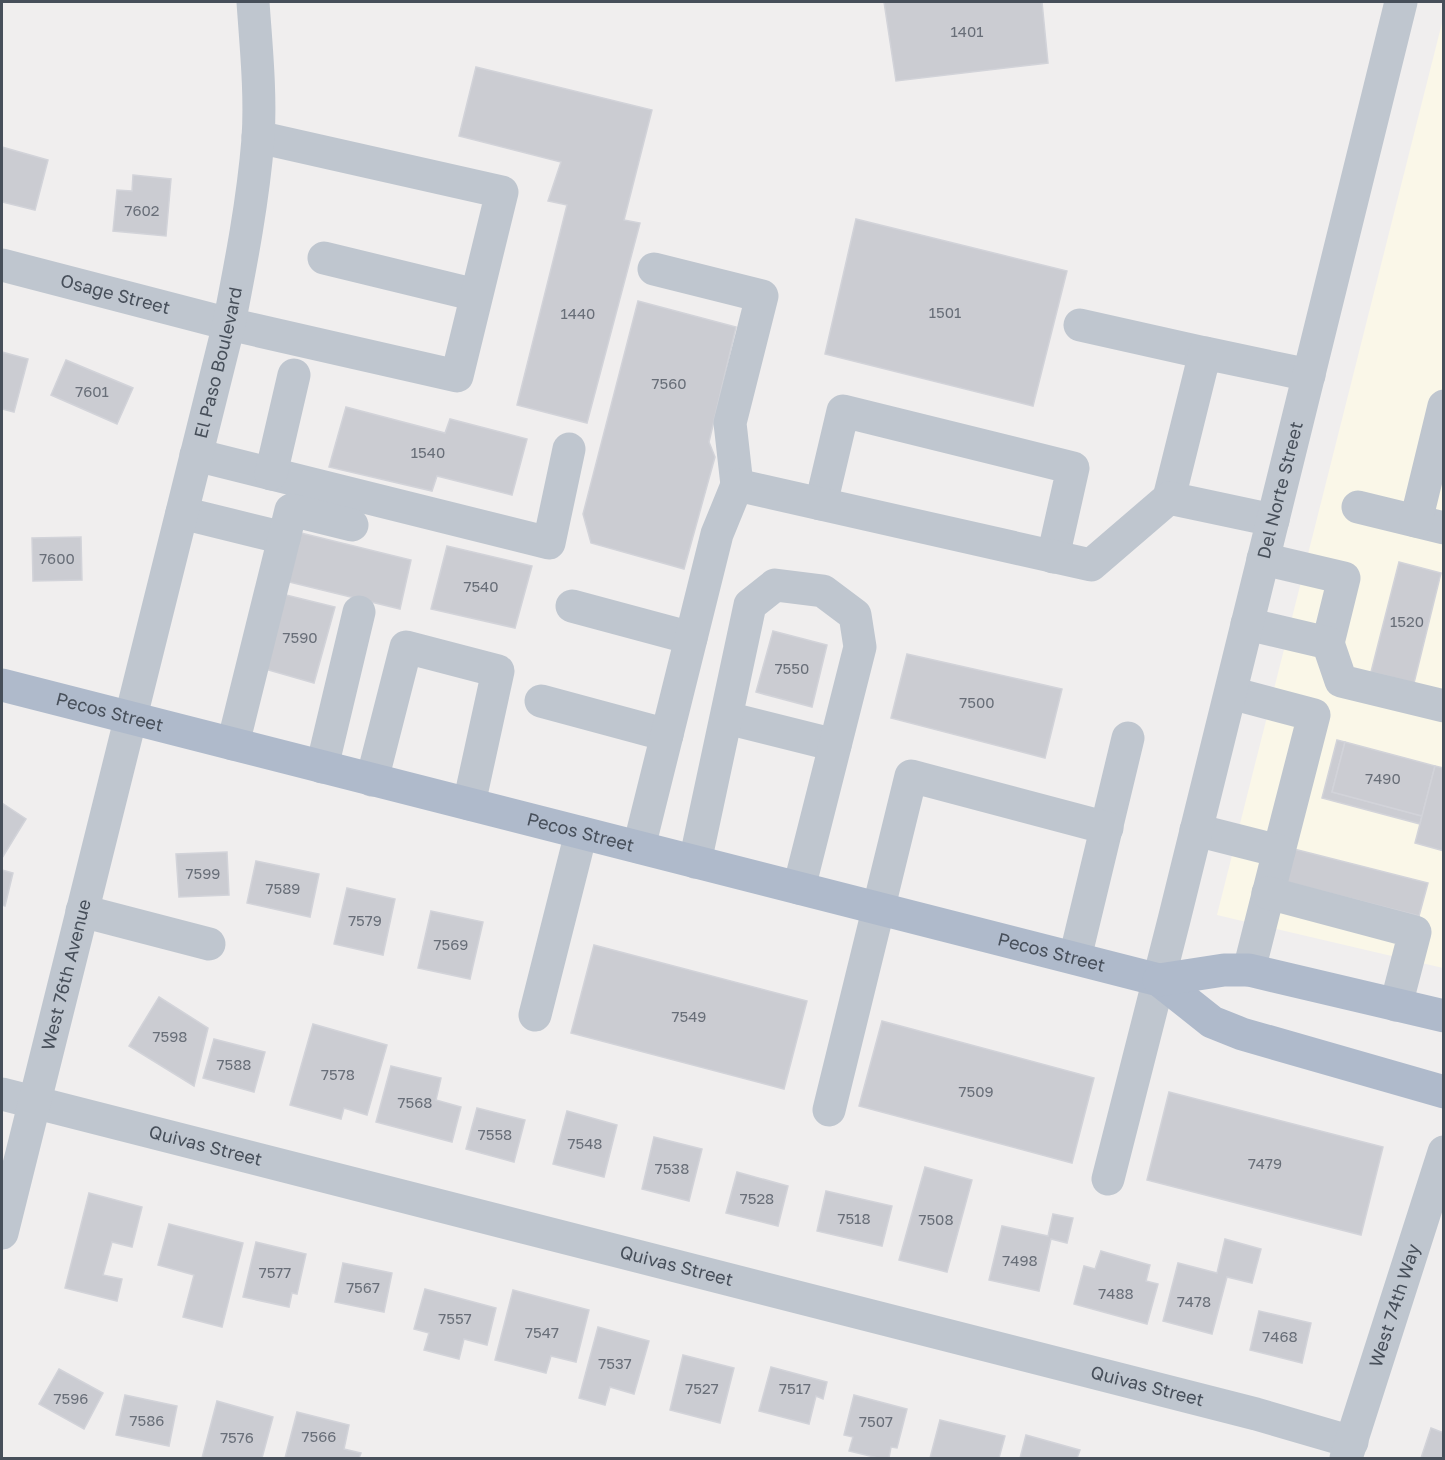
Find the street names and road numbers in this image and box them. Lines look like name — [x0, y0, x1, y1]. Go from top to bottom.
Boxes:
street label: Osage Street — [58, 269, 173, 318]
street label: El Paso Boulevard — [189, 285, 246, 440]
street label: Del Norte Street — [1252, 419, 1307, 561]
street label: Pecos Street — [54, 687, 166, 736]
street label: Pecos Street — [525, 807, 637, 856]
street label: West 76th Avenue — [36, 897, 95, 1053]
street label: Pecos Street — [996, 927, 1108, 976]
street label: Quivas Street — [147, 1120, 265, 1170]
street label: Quivas Street — [618, 1240, 736, 1290]
street label: West 74th Way — [1364, 1241, 1424, 1370]
street label: Quivas Street — [1089, 1360, 1207, 1410]

